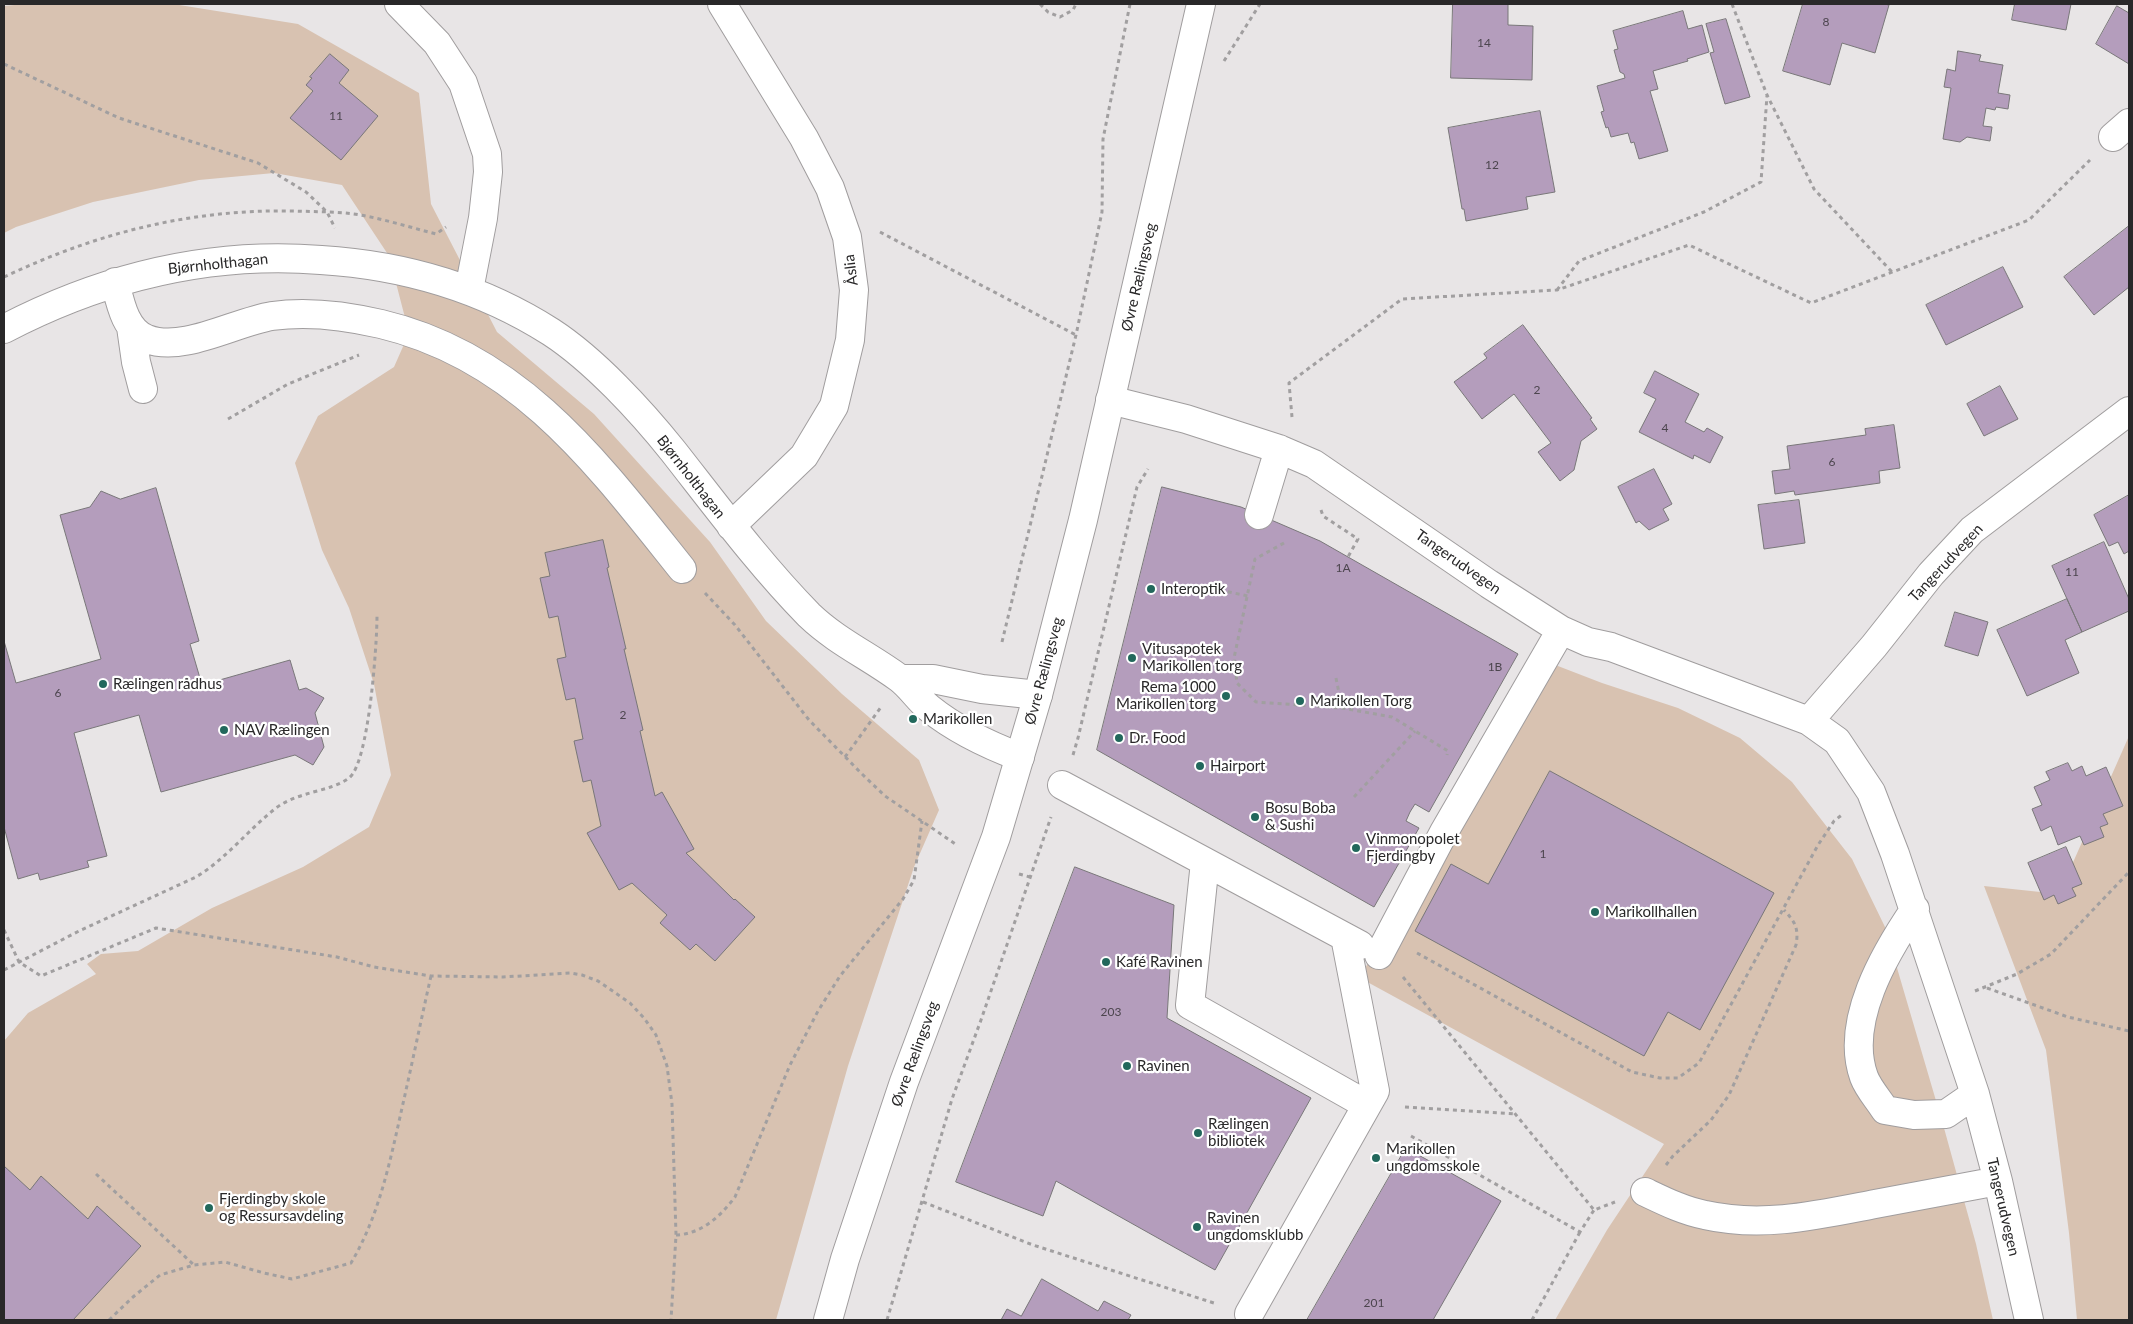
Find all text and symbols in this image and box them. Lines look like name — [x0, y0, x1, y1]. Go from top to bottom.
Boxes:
house number: 8 — [1823, 15, 1829, 29]
house number: 14 — [1477, 36, 1491, 50]
house number: 11 — [329, 109, 343, 123]
house number: 12 — [1485, 158, 1499, 172]
street label: Øvre Rælingsveg — [1118, 221, 1160, 333]
street label: Bjørnholthagan — [167, 250, 269, 278]
street label: Åslia — [840, 253, 862, 287]
house number: 2 — [1534, 383, 1540, 397]
house number: 4 — [1662, 421, 1668, 435]
street label: Bjørnholthagan — [653, 432, 729, 522]
house number: 6 — [1829, 455, 1835, 469]
street label: Tangerudvegen — [1905, 520, 1987, 606]
street label: Tangerudvegen — [1412, 526, 1504, 598]
house number: 1A — [1335, 561, 1351, 575]
house number: 11 — [2065, 565, 2079, 579]
place label: Interoptik — [1161, 580, 1225, 598]
marker: Interoptik — [1145, 583, 1157, 595]
street label: Øvre Rælingsveg — [1021, 615, 1067, 727]
place label: Vitusapotek Marikollen torg — [1142, 640, 1242, 675]
marker: Vitusapotek Marikollen torg — [1126, 652, 1138, 664]
house number: 1B — [1488, 660, 1502, 674]
place label: Rælingen rådhus — [113, 675, 222, 693]
marker: Rælingen rådhus — [97, 678, 109, 690]
place label: Rema 1000 Marikollen torg — [1116, 678, 1216, 713]
house number: 6 — [55, 686, 61, 700]
marker: Rema 1000 Marikollen torg — [1220, 690, 1232, 702]
place label: Marikollen Torg — [1310, 692, 1412, 710]
marker: Marikollen Torg — [1294, 695, 1306, 707]
house number: 2 — [620, 708, 626, 722]
place label: Marikollen — [923, 710, 992, 728]
marker: Marikollen — [907, 713, 919, 725]
place label: NAV Rælingen — [234, 721, 330, 739]
marker: NAV Rælingen — [218, 724, 230, 736]
place label: Dr. Food — [1129, 729, 1186, 747]
marker: Dr. Food — [1113, 732, 1125, 744]
place label: Hairport — [1210, 757, 1265, 775]
marker: Hairport — [1194, 760, 1206, 772]
place label: Bosu Boba & Sushi — [1265, 799, 1336, 834]
marker: Bosu Boba & Sushi — [1249, 811, 1261, 823]
place label: Vinmonopolet Fjerdingby — [1366, 830, 1460, 865]
marker: Vinmonopolet Fjerdingby — [1350, 842, 1362, 854]
house number: 1 — [1540, 847, 1546, 861]
place label: Marikollhallen — [1605, 903, 1697, 921]
marker: Marikollhallen — [1589, 906, 1601, 918]
place label: Kafé Ravinen — [1116, 953, 1203, 971]
marker: Kafé Ravinen — [1100, 956, 1112, 968]
street label: Øvre Rælingsveg — [888, 999, 942, 1109]
house number: 203 — [1101, 1005, 1121, 1019]
place label: Ravinen — [1137, 1057, 1190, 1075]
marker: Ravinen — [1121, 1060, 1133, 1072]
place label: Rælingen bibliotek — [1208, 1115, 1269, 1150]
marker: Rælingen bibliotek — [1192, 1127, 1204, 1139]
place label: Marikollen ungdomsskole — [1386, 1140, 1480, 1175]
marker: Marikollen ungdomsskole — [1370, 1152, 1382, 1164]
street label: Tangerudvegen — [1983, 1156, 2023, 1258]
place label: Fjerdingby skole og Ressursavdeling — [219, 1190, 344, 1225]
marker: Fjerdingby skole og Ressursavdeling — [203, 1202, 215, 1214]
place label: Ravinen ungdomsklubb — [1207, 1209, 1303, 1244]
marker: Ravinen ungdomsklubb — [1191, 1221, 1203, 1233]
house number: 201 — [1364, 1296, 1384, 1310]

